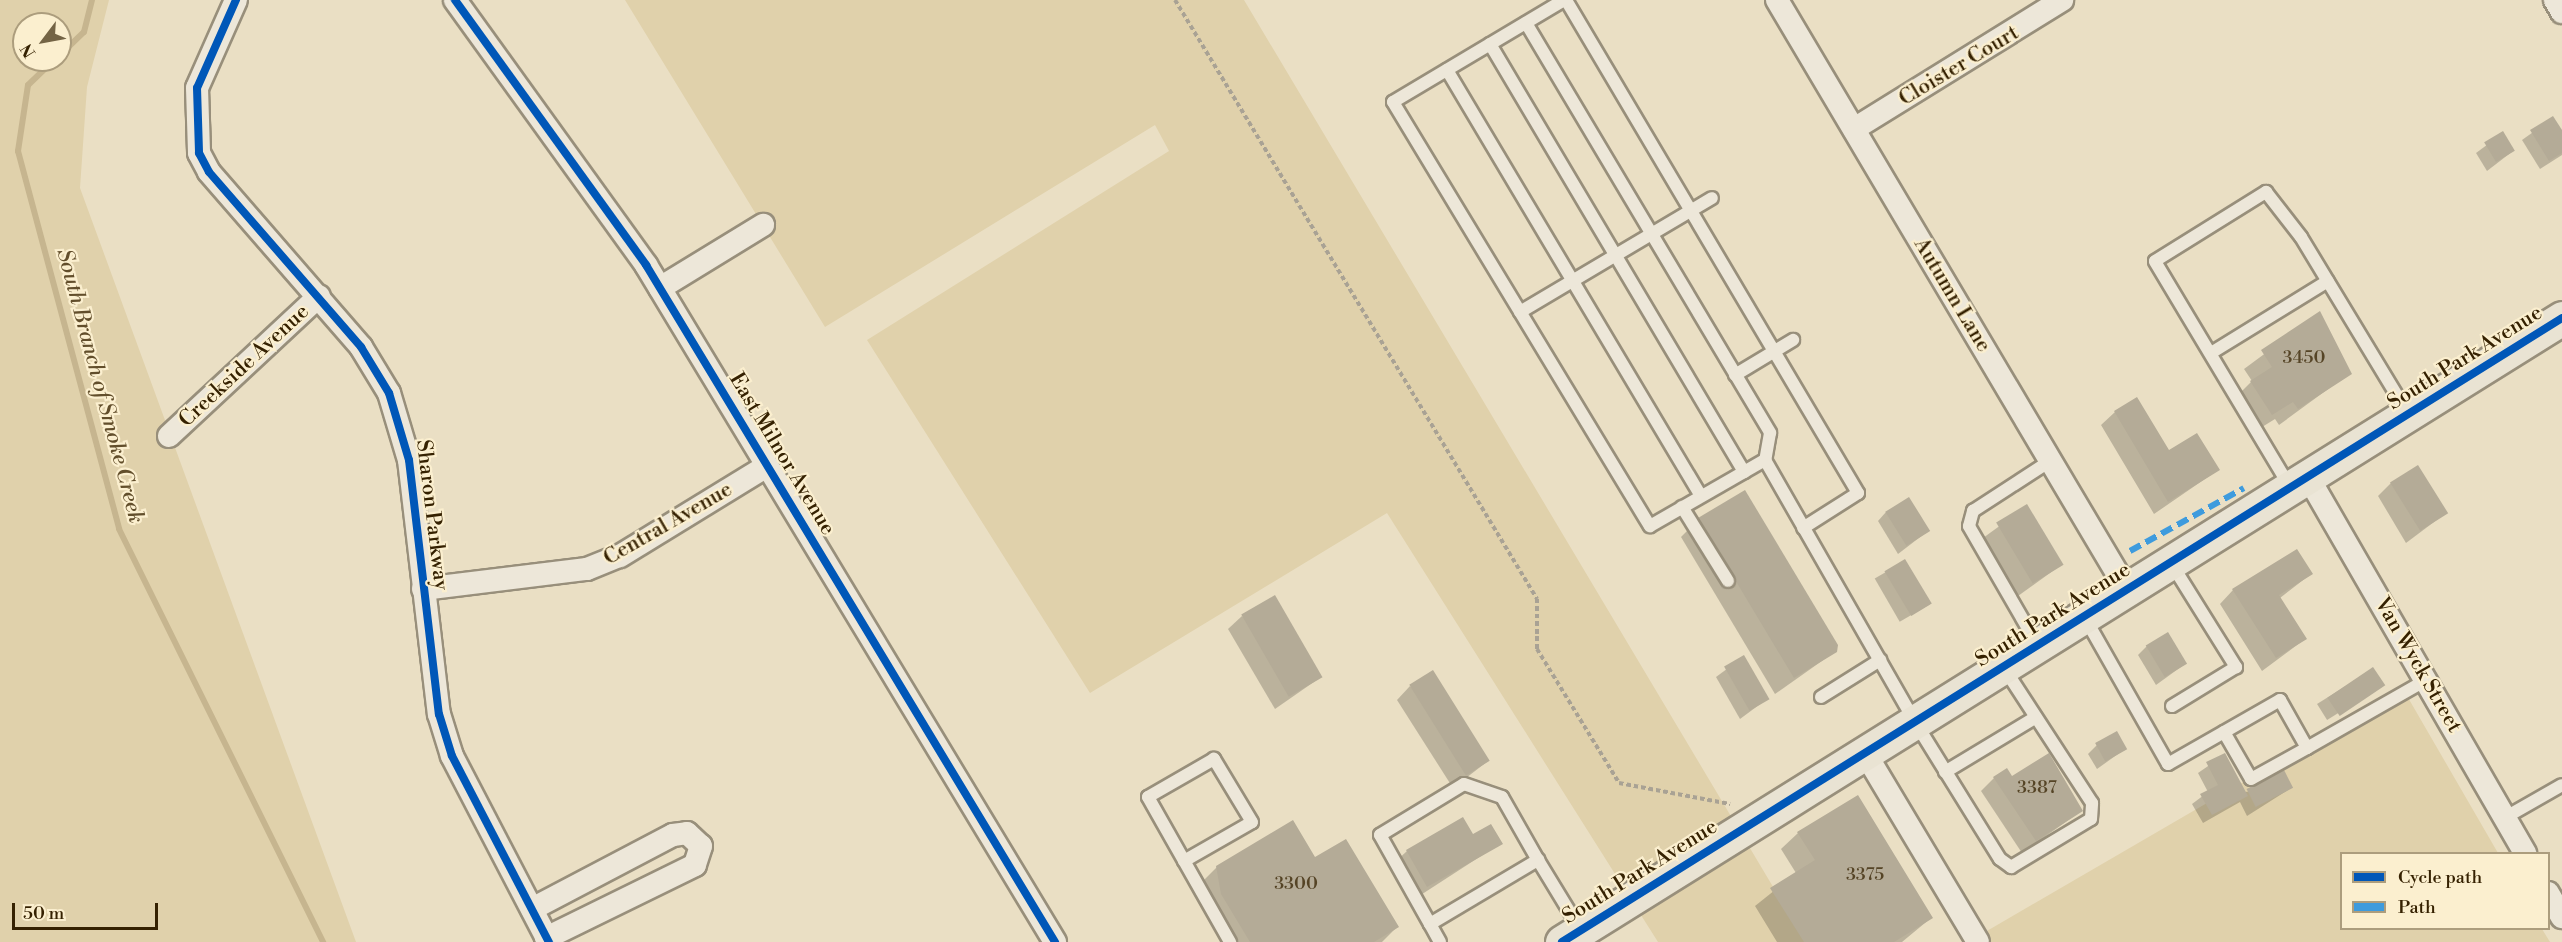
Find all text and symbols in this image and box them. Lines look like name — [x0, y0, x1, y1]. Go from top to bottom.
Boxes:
north arrow — [12, 12, 72, 72]
street label: Cloister Court — [1895, 20, 2023, 112]
text: N — [17, 40, 40, 61]
street label: Autumn Lane — [1908, 233, 1996, 357]
water label: South Branch of Smoke Creek — [51, 246, 149, 526]
street label: Creekside Avenue — [174, 299, 314, 433]
street label: South Park Avenue — [2383, 300, 2547, 416]
house number: 3450 — [2283, 347, 2325, 369]
street label: East Milnor Avenue — [724, 368, 840, 540]
street label: Sharon Parkway — [410, 438, 454, 592]
street label: Central Avenue — [599, 477, 737, 571]
street label: South Park Avenue — [1971, 557, 2135, 673]
street label: Van Wyck Street — [2369, 593, 2467, 737]
house number: 3387 — [2017, 777, 2057, 799]
street label: South Park Avenue — [1558, 814, 1722, 930]
legend — [2340, 852, 2550, 930]
house number: 3375 — [1846, 864, 1884, 886]
text: Cycle path — [2398, 866, 2482, 889]
house number: 3300 — [1274, 873, 1318, 895]
scale bar — [15, 891, 160, 929]
text: Path — [2398, 896, 2436, 919]
text: 50 m — [23, 902, 64, 925]

